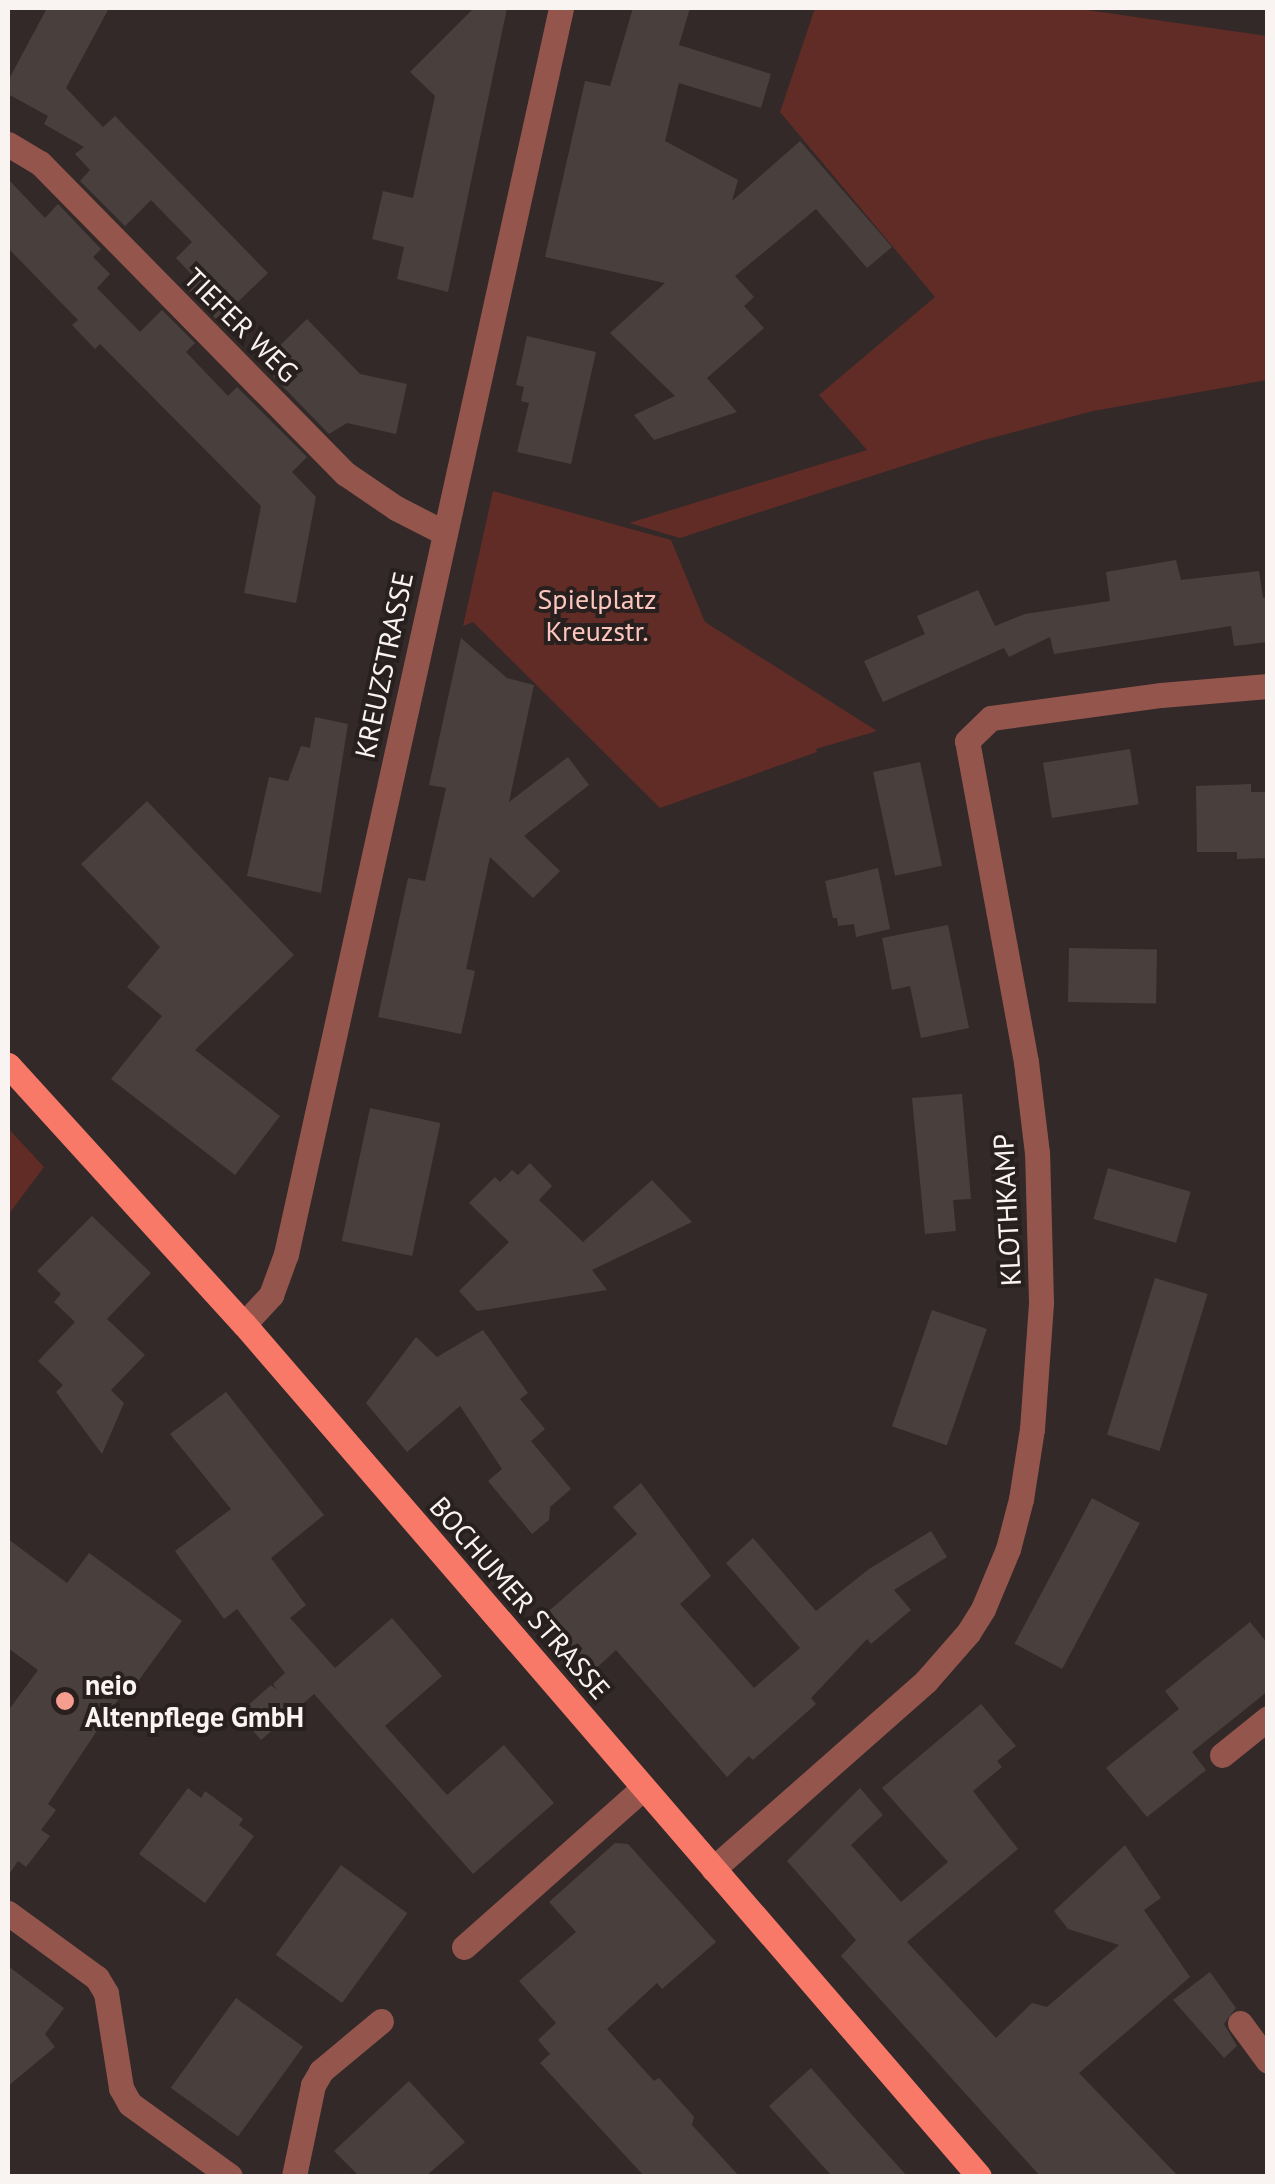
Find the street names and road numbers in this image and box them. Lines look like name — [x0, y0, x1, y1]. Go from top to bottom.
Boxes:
street label: TIEFER WEG — [177, 261, 305, 389]
street label: KREUZSTRASSE — [348, 569, 420, 761]
street label: KLOTHKAMP — [986, 1133, 1028, 1287]
street label: BOCHUMER STRASSE — [423, 1490, 617, 1706]

